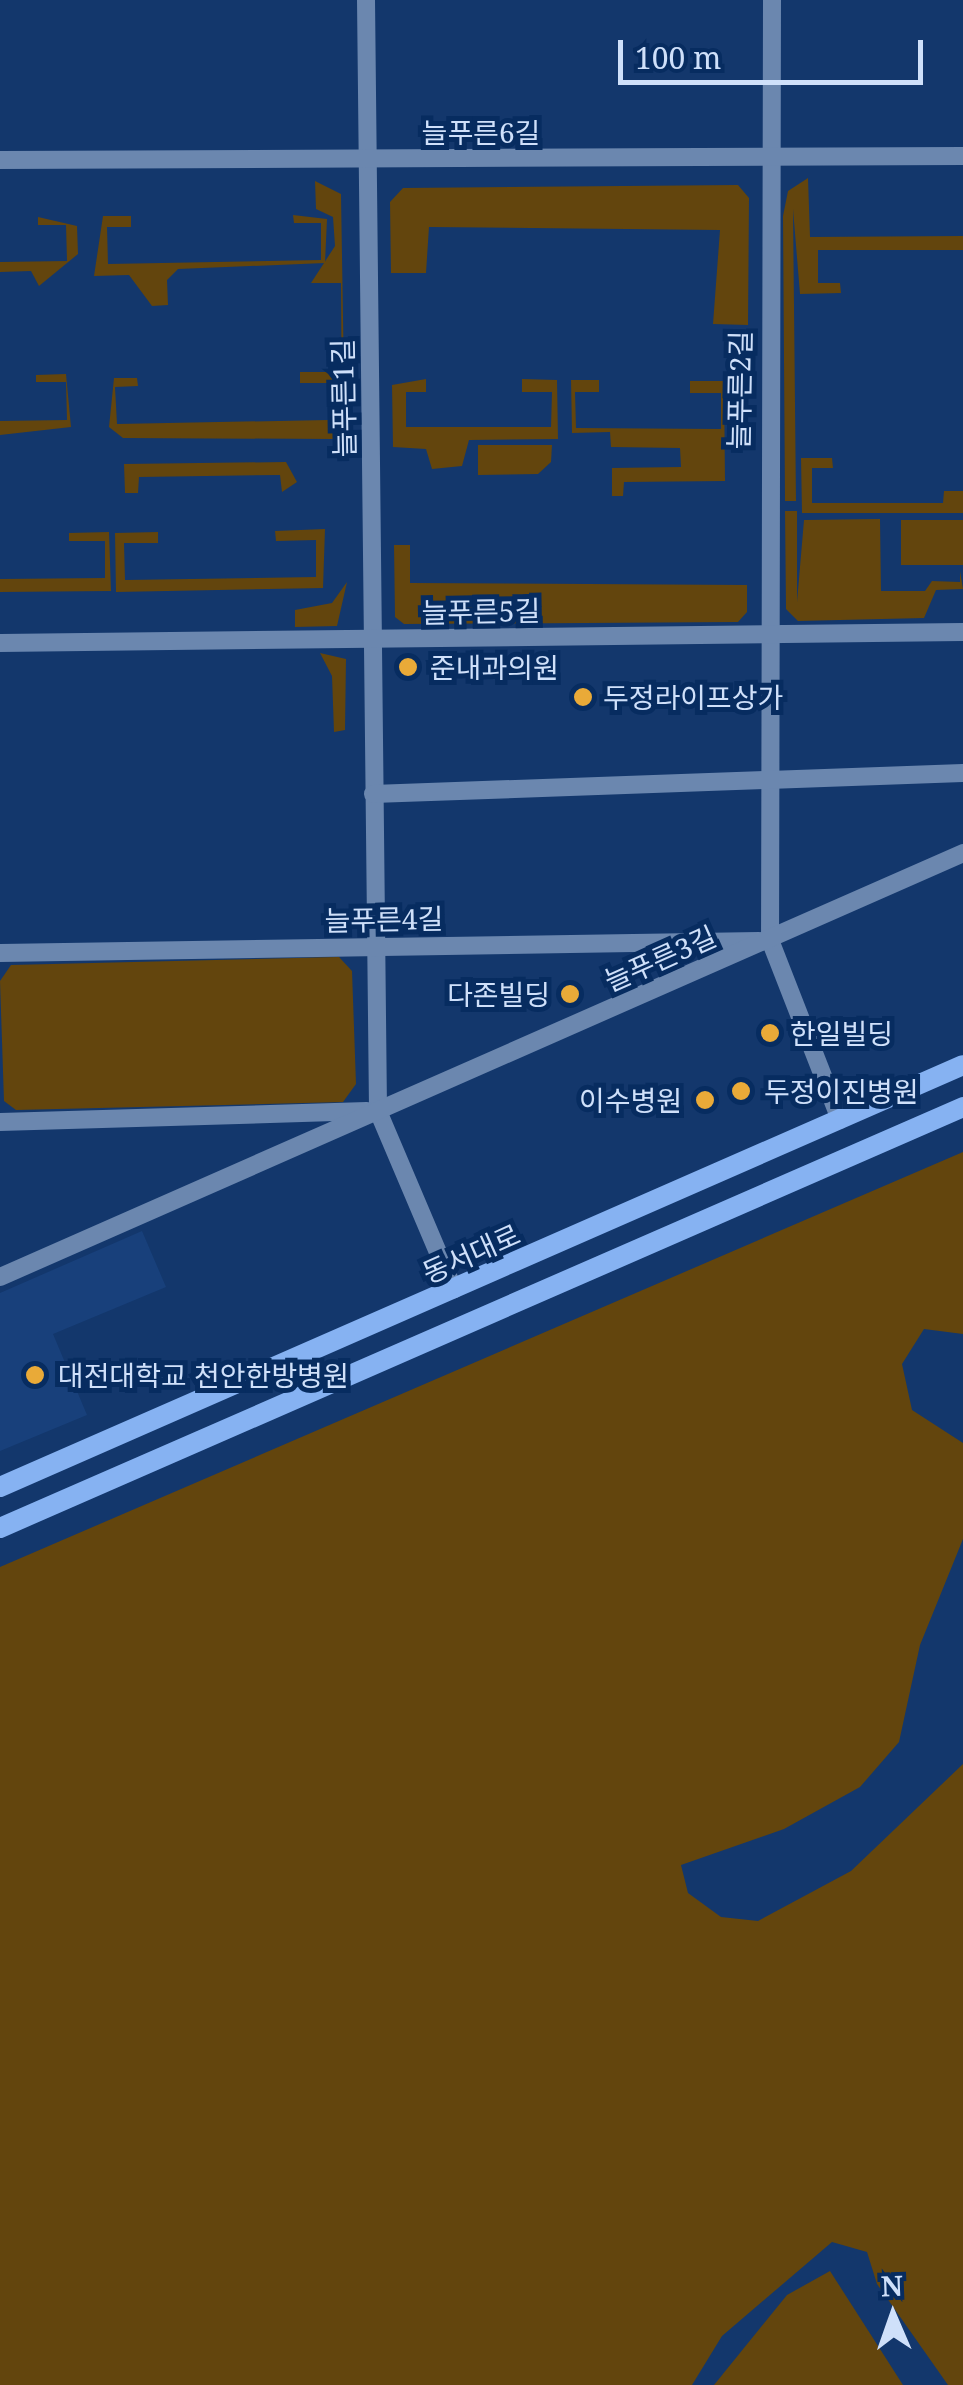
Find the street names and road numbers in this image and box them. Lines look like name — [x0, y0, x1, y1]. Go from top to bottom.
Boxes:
street label: 늘푸른6길 — [422, 115, 540, 149]
street label: 늘푸른2길 — [721, 330, 757, 450]
street label: 늘푸른1길 — [325, 338, 361, 458]
street label: 늘푸른5길 — [421, 593, 541, 629]
street label: 늘푸른4길 — [324, 901, 444, 937]
street label: 늘푸른3길 — [599, 919, 721, 997]
street label: 동서대로 — [417, 1217, 525, 1289]

